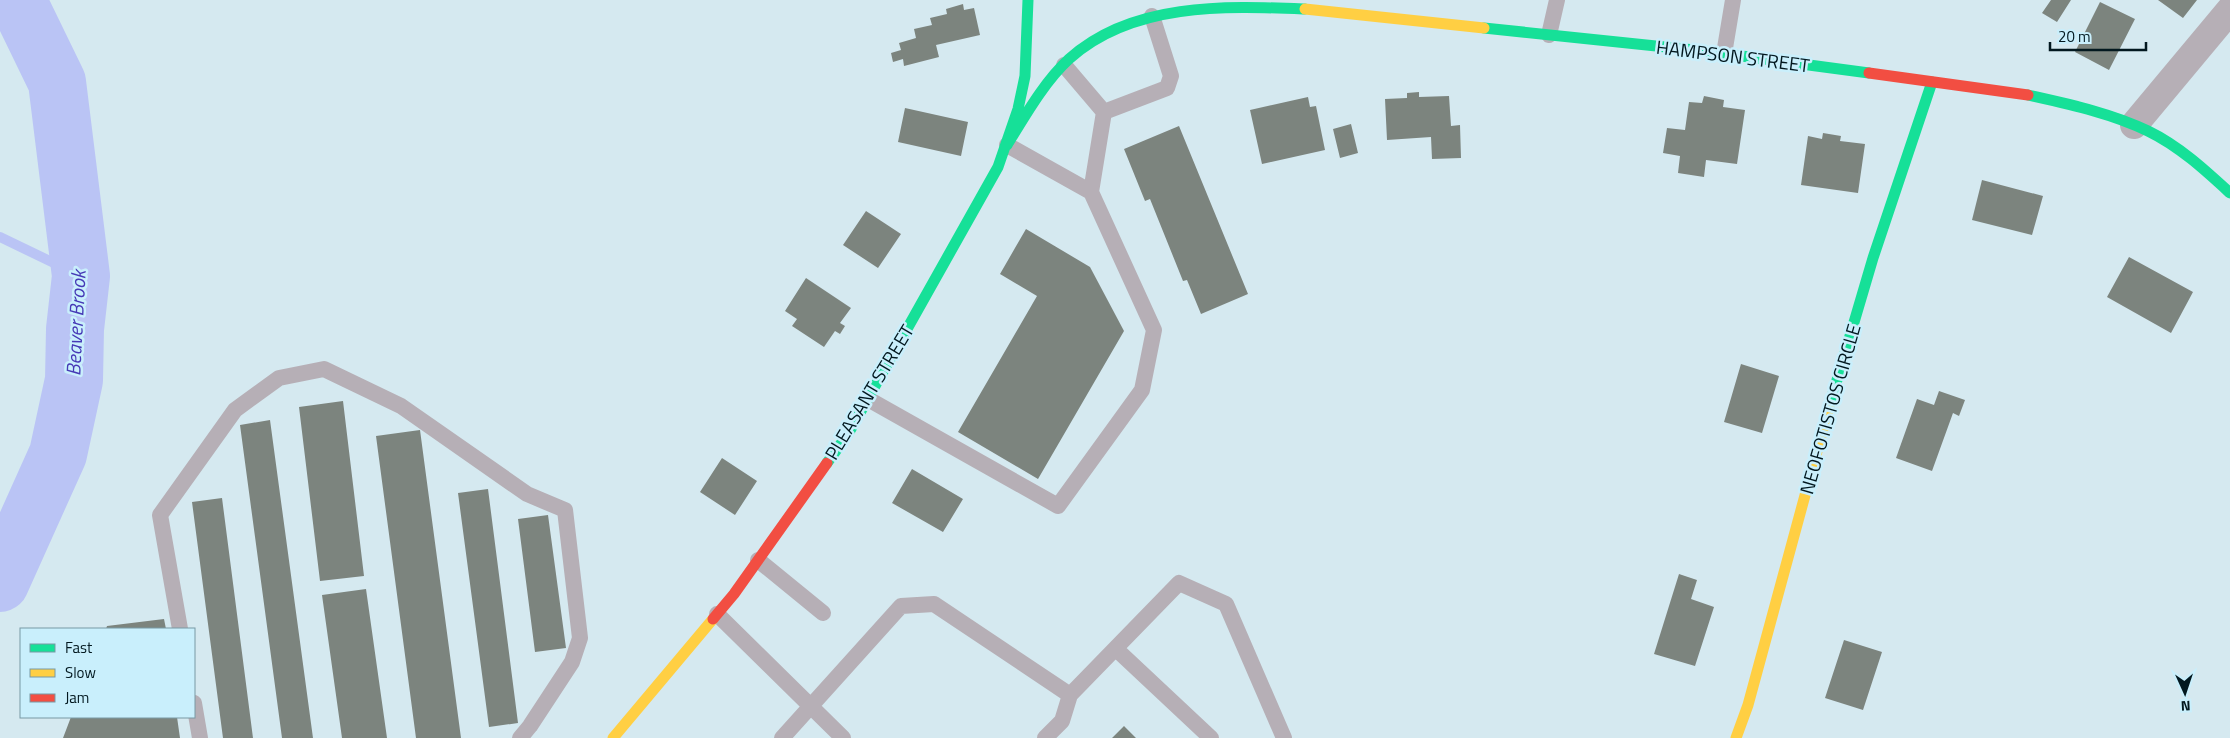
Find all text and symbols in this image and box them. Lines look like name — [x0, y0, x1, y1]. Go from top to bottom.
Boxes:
scale bar — [2050, 20, 2146, 52]
text: 20 m — [2058, 25, 2091, 48]
street label: HAMPSON STREET — [1655, 32, 1811, 79]
water label: Beaver Brook — [57, 267, 94, 377]
street label: PLEASANT STREET — [817, 318, 921, 465]
street label: NEOFOTISTOS CIRCLE — [1791, 320, 1868, 497]
legend — [20, 628, 195, 718]
text: Fast — [65, 636, 93, 659]
text: Slow — [65, 661, 96, 684]
north arrow — [2160, 668, 2210, 718]
text: Jam — [65, 686, 89, 709]
text: N — [2180, 696, 2191, 717]

